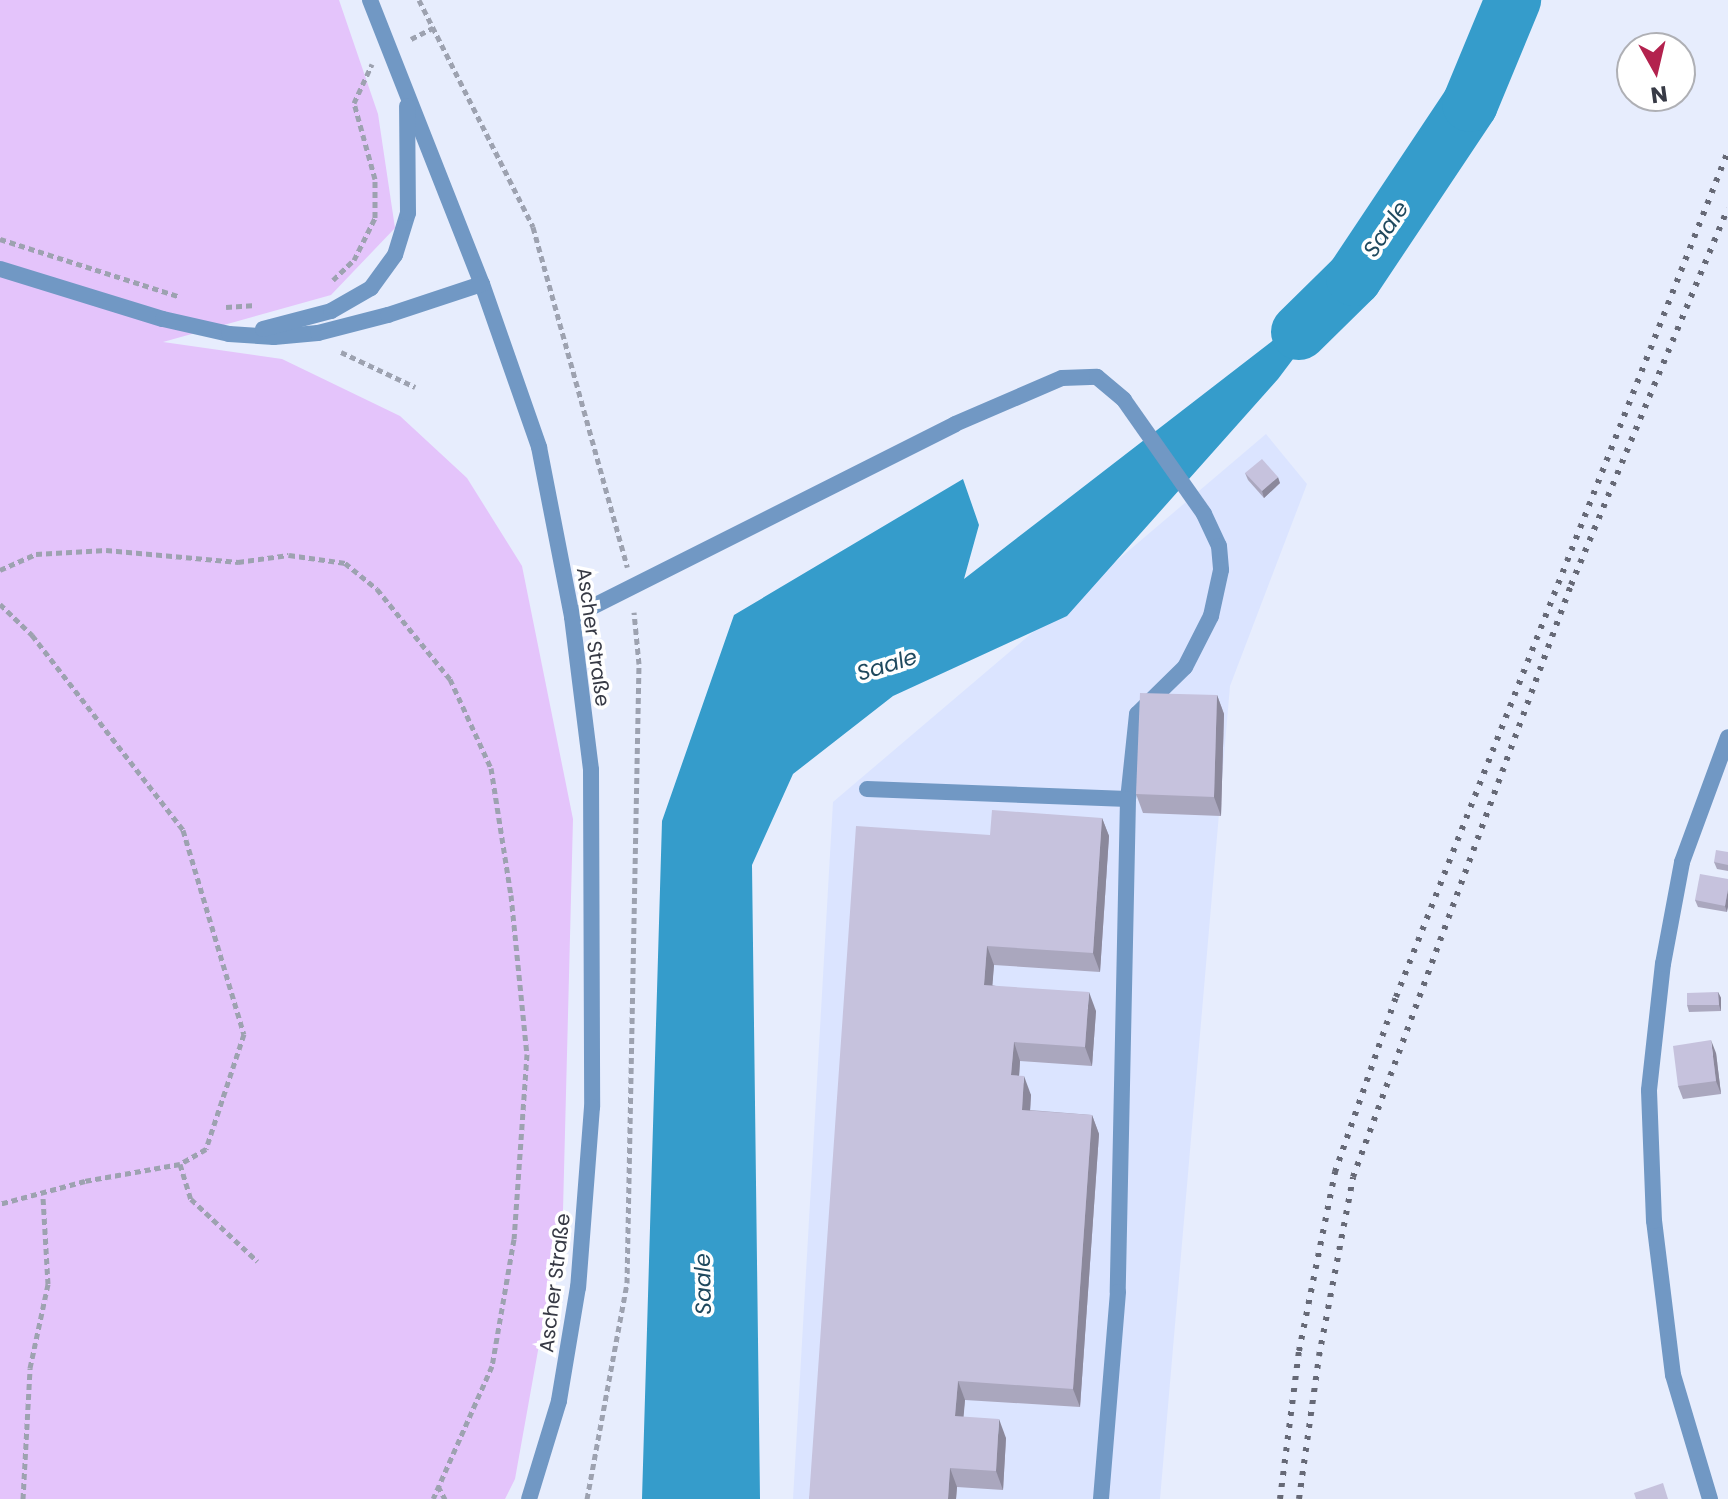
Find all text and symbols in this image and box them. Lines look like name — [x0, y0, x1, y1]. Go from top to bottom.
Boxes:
north arrow — [1616, 32, 1696, 112]
text: N — [1649, 78, 1669, 111]
water label: Saale — [1358, 196, 1414, 262]
street label: Ascher Straße — [571, 566, 615, 708]
water label: Saale — [854, 643, 920, 687]
street label: Ascher Straße — [535, 1212, 575, 1354]
water label: Saale — [689, 1253, 717, 1315]

